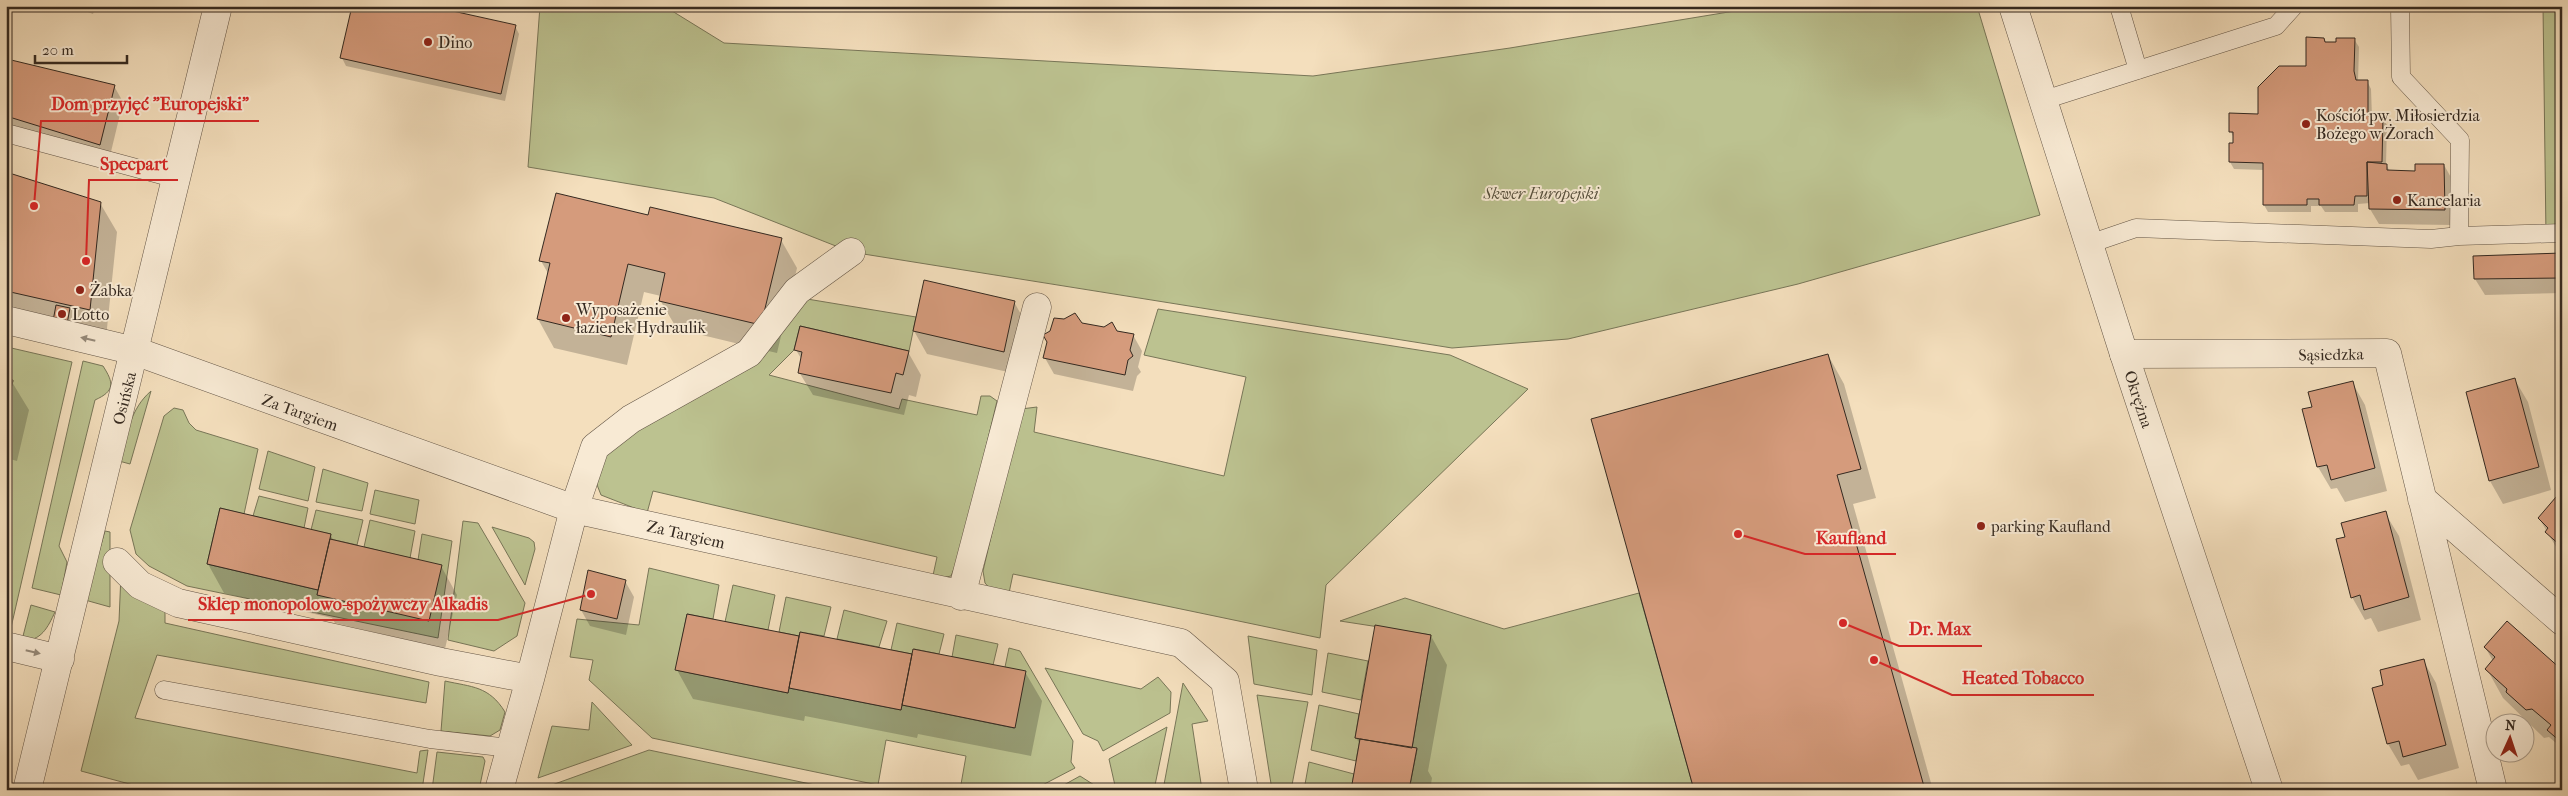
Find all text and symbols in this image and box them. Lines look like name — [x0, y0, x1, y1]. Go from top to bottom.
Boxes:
scale bar — [35, 32, 128, 64]
place label: Dino — [438, 33, 472, 52]
marker: Dino — [422, 36, 434, 48]
text: 20 m — [42, 41, 74, 59]
callout: Dom przyjęć "Europejski" — [41, 88, 259, 121]
text: Dom przyjęć "Europejski" — [51, 94, 249, 116]
place label: Kościół pw. Miłosierdzia Bożego w Żorach — [2316, 106, 2480, 143]
marker: Kościół pw. Miłosierdzia Bożego w Żorach — [2300, 118, 2312, 130]
callout: Specpart — [89, 147, 178, 180]
text: Specpart — [100, 154, 169, 175]
park label: Skwer Europejski — [1483, 184, 1600, 203]
place label: Kancelaria — [2407, 191, 2482, 210]
marker: Kancelaria — [2391, 194, 2403, 206]
place label: Żabka — [90, 281, 133, 300]
marker: Żabka — [74, 284, 86, 296]
place label: Wyposażenie łazienek Hydraulik — [575, 300, 707, 337]
place label: Lotto — [72, 305, 109, 324]
marker: Lotto — [56, 308, 68, 320]
marker: Wyposażenie łazienek Hydraulik — [560, 312, 572, 324]
one-way arrow — [80, 335, 95, 343]
street label: Sąsiedzka — [2298, 344, 2365, 365]
street label: Okrężna — [2120, 368, 2157, 431]
street label: Osińska — [109, 369, 140, 427]
street label: Za Targiem — [259, 390, 341, 435]
street label: Za Targiem — [645, 516, 728, 553]
place label: parking Kaufland — [1990, 517, 2111, 536]
marker: parking Kaufland — [1975, 520, 1987, 532]
callout: Kaufland — [1805, 521, 1896, 554]
text: Kaufland — [1816, 528, 1887, 549]
callout: Sklep monopolowo-spożywczy Alkadis — [188, 587, 498, 620]
text: Sklep monopolowo-spożywczy Alkadis — [198, 594, 488, 615]
callout: Dr. Max — [1899, 613, 1982, 646]
text: Dr. Max — [1909, 619, 1972, 640]
one-way arrow — [25, 648, 40, 656]
callout: Heated Tobacco — [1952, 662, 2094, 695]
text: Heated Tobacco — [1962, 668, 2084, 689]
north arrow — [2486, 714, 2536, 764]
text: N — [2505, 717, 2517, 734]

